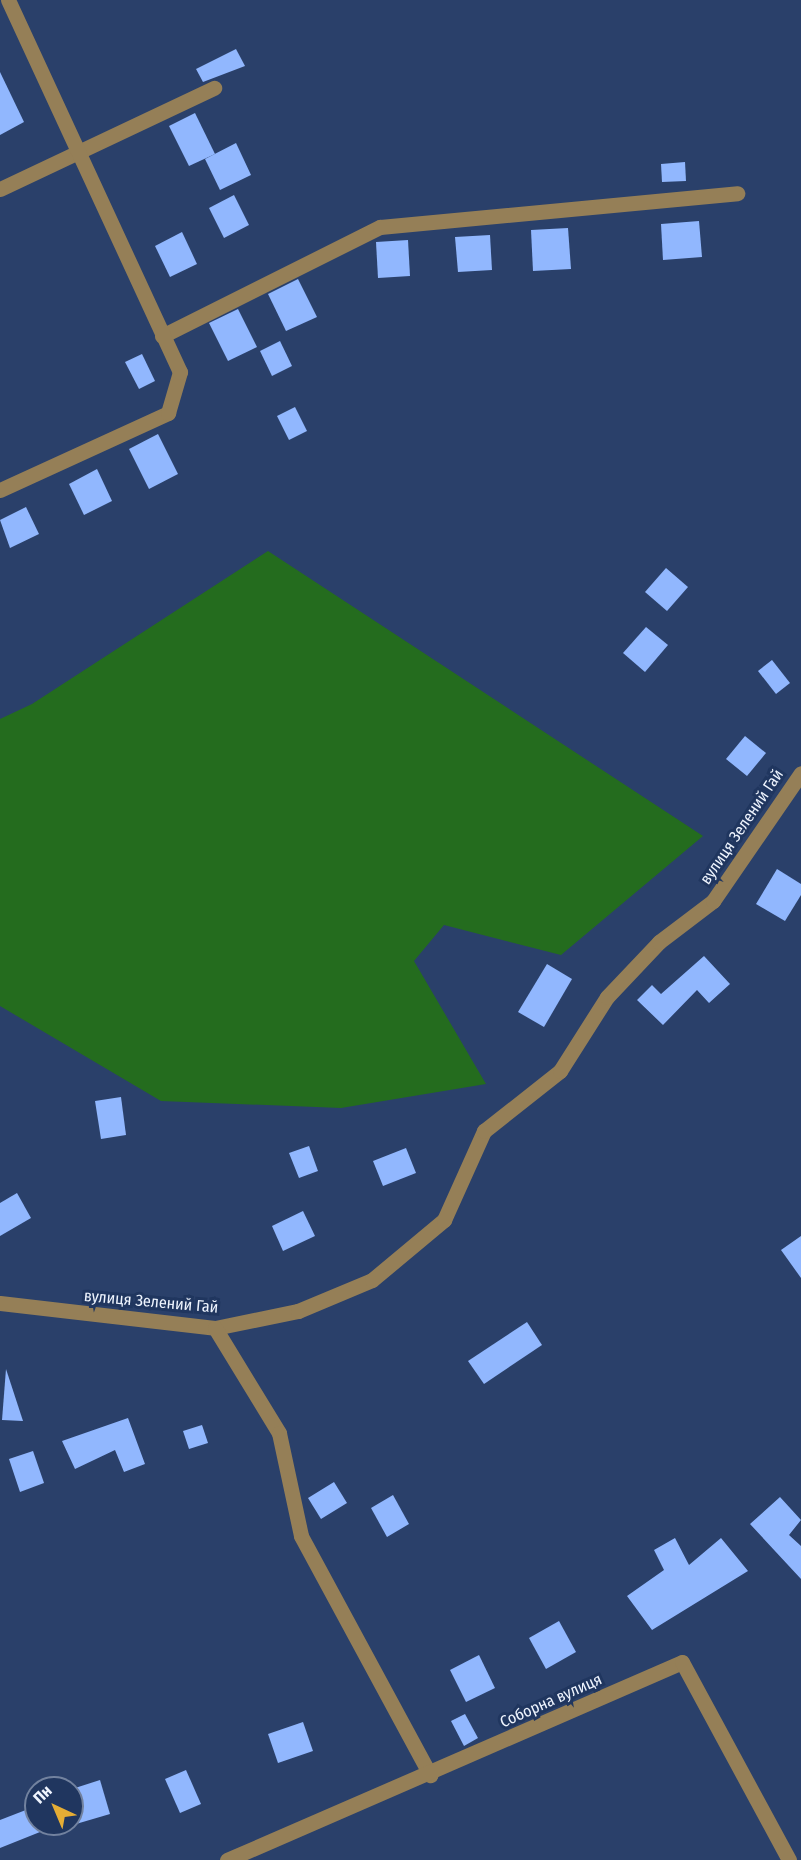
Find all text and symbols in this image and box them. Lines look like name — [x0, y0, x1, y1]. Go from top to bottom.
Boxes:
street label: вулиця Зелений Гай — [696, 766, 788, 888]
street label: вулиця Зелений Гай — [83, 1287, 219, 1317]
street label: Соборна вулиця — [497, 1670, 605, 1732]
north arrow — [24, 1776, 84, 1836]
text: Пн — [29, 1781, 56, 1807]

